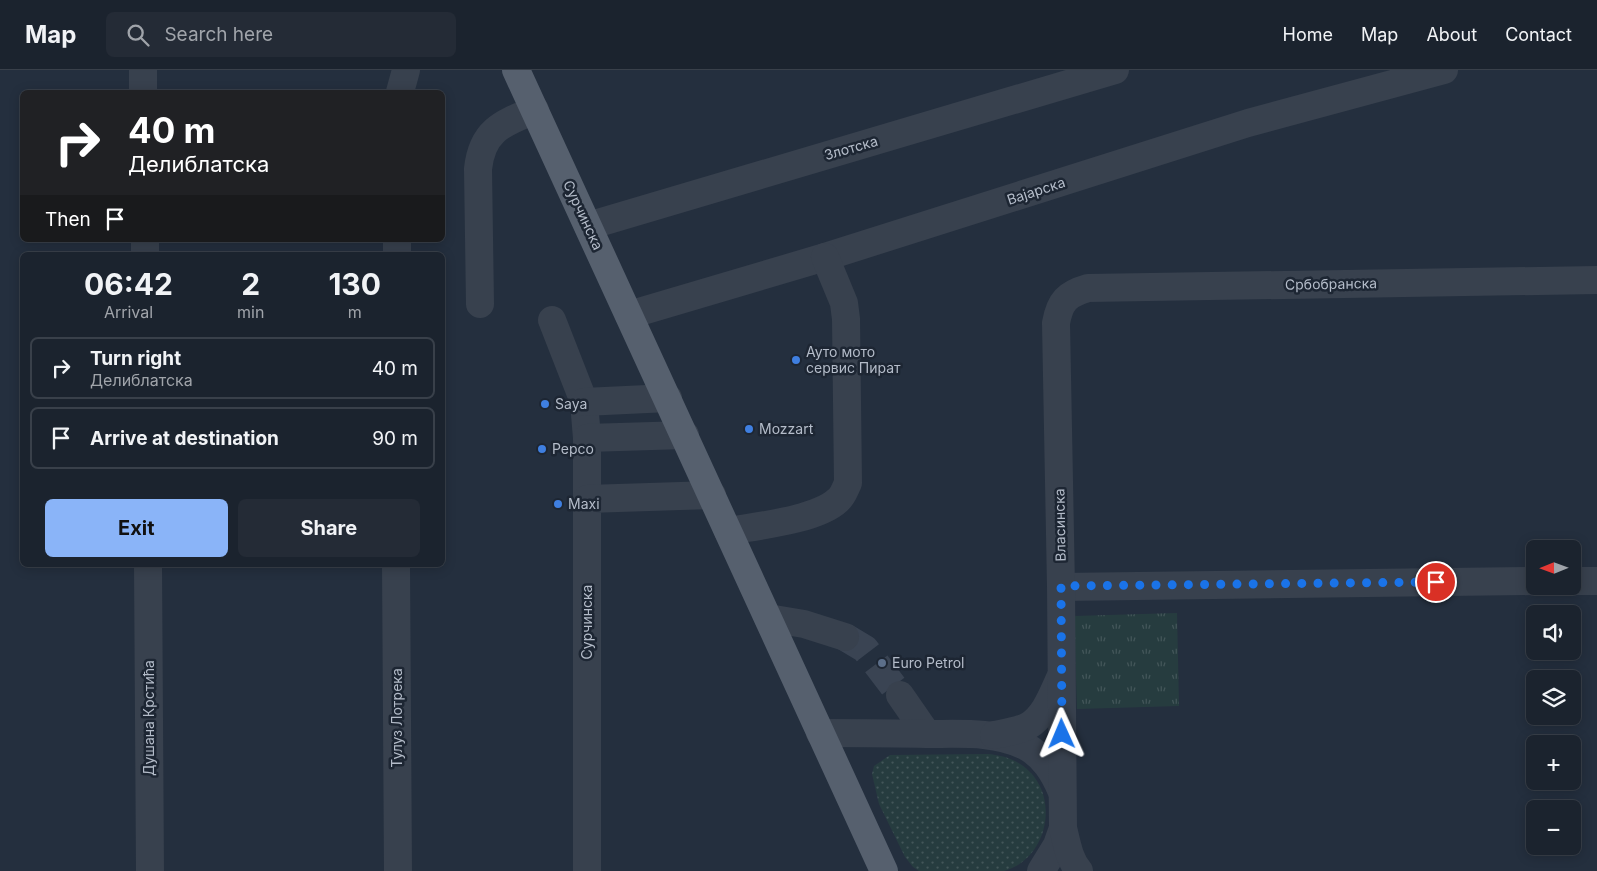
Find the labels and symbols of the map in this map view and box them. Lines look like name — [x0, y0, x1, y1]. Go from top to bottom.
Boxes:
street label: Злотска — [822, 132, 880, 163]
street label: Вајарска — [1005, 173, 1067, 208]
street label: Сурчинска — [560, 177, 607, 252]
street label: Србобранска — [1285, 274, 1377, 293]
place label: Ауто мото сервис Пират — [806, 343, 901, 376]
marker: Ауто мото сервис Пират — [790, 354, 802, 366]
place label: Saya — [555, 395, 587, 412]
marker: Saya — [539, 398, 551, 410]
place label: Mozzart — [759, 420, 814, 437]
marker: Mozzart — [743, 423, 755, 435]
place label: Pepco — [552, 440, 594, 457]
marker: Pepco — [536, 443, 548, 455]
street label: Власинска — [1050, 488, 1069, 562]
place label: Maxi — [568, 495, 600, 512]
marker: Maxi — [552, 498, 564, 510]
north arrow — [1526, 540, 1581, 595]
pin — [1415, 561, 1457, 603]
street label: Сурчинска — [578, 585, 595, 659]
place label: Euro Petrol — [892, 654, 965, 671]
marker: Euro Petrol — [876, 657, 888, 669]
street label: Душана Крстића — [140, 660, 157, 776]
street label: Тулуз Лотрека — [388, 668, 405, 768]
position arrow — [1035, 707, 1087, 759]

